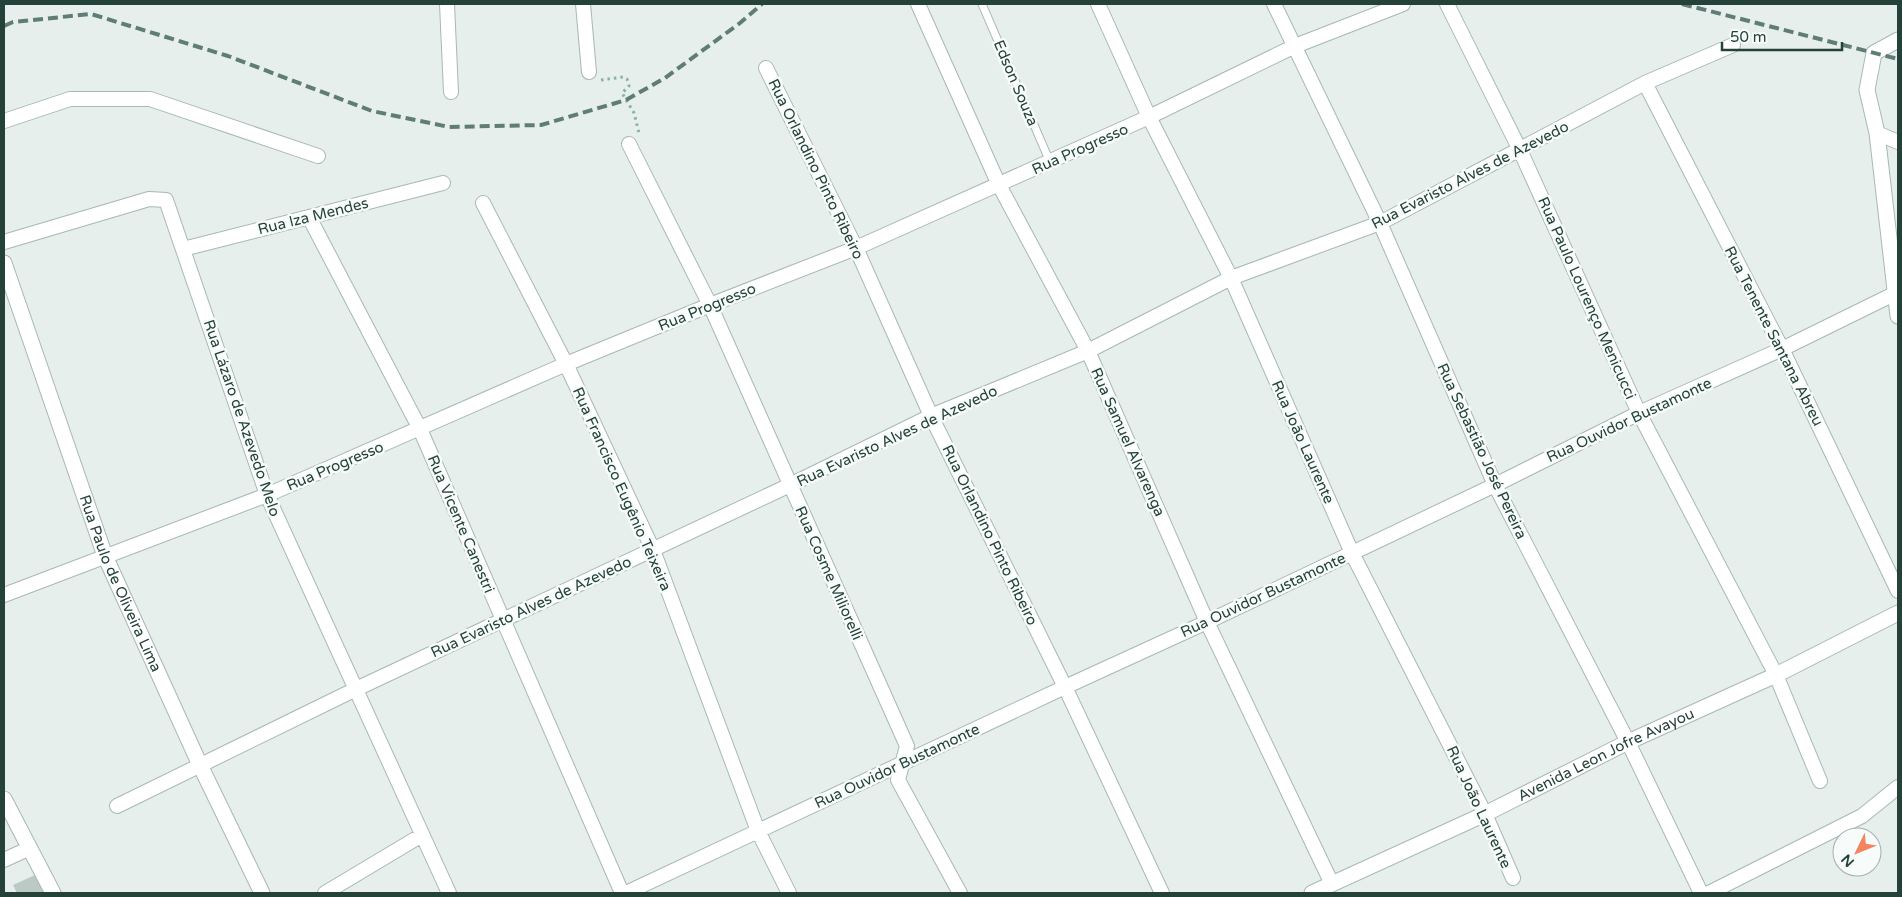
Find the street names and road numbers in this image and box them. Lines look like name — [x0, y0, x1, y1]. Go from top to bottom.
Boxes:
street label: Edson Souza — [990, 37, 1042, 129]
street label: Rua Orlandino Pinto Ribeiro — [764, 76, 868, 262]
street label: Rua Evaristo Alves de Azevedo — [1368, 117, 1572, 233]
street label: Rua Progresso — [1029, 120, 1131, 178]
street label: Rua Iza Mendes — [256, 194, 370, 238]
street label: Rua Paulo Lourenço Menicucci — [1534, 194, 1640, 402]
street label: Rua Tenente Santana Abreu — [1721, 243, 1827, 429]
street label: Rua Progresso — [656, 279, 758, 335]
street label: Rua Lázaro de Azevedo Melo — [200, 317, 284, 519]
street label: Rua Sebastião José Pereira — [1433, 360, 1531, 542]
street label: Rua Samuel Alvarenga — [1087, 365, 1169, 519]
street label: Rua Ouvidor Bustamonte — [1544, 374, 1714, 466]
street label: Rua João Laurente — [1268, 378, 1338, 506]
street label: Rua Evaristo Alves de Azevedo — [794, 382, 1000, 490]
street label: Rua Francisco Eugênio Teixeira — [569, 384, 675, 594]
street label: Rua Progresso — [284, 437, 386, 495]
street label: Rua Orlandino Pinto Ribeiro — [938, 442, 1042, 628]
street label: Rua Vicente Canestri — [424, 452, 498, 596]
street label: Rua Paulo de Oliveira Lima — [76, 492, 165, 675]
street label: Rua Cosme Miliorelli — [791, 503, 867, 643]
street label: Rua Ouvidor Bustamonte — [1178, 549, 1348, 641]
street label: Rua Evaristo Alves de Azevedo — [428, 553, 634, 661]
street label: Avenida Leon Jofre Avayou — [1515, 704, 1697, 805]
street label: Rua Ouvidor Bustamonte — [812, 720, 982, 812]
street label: Rua João Laurente — [1443, 743, 1515, 871]

